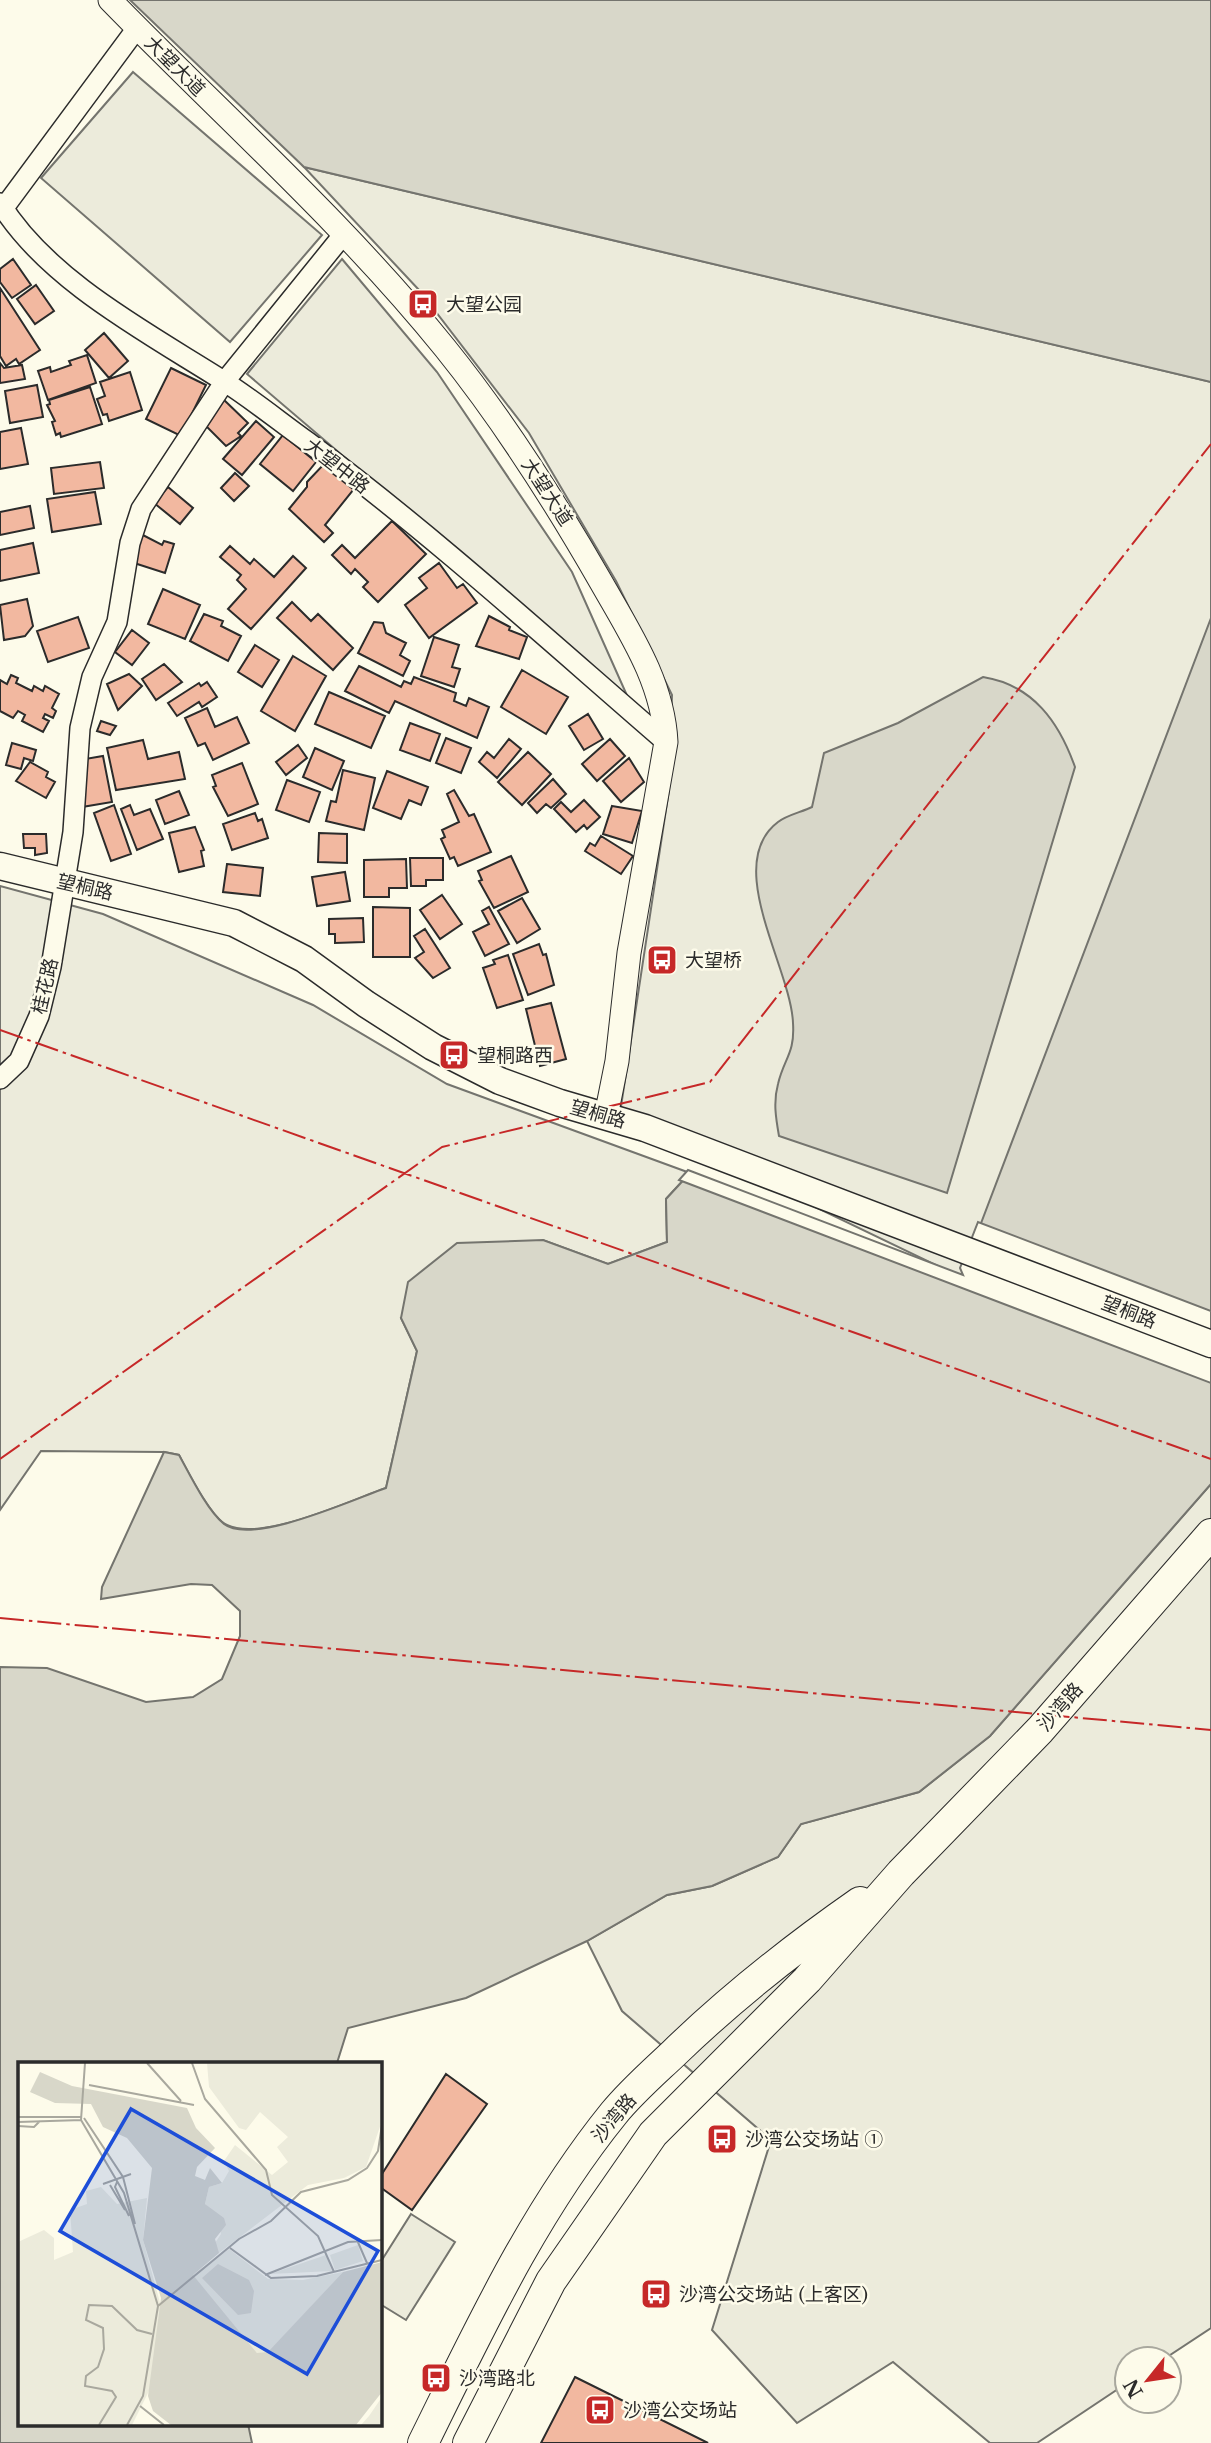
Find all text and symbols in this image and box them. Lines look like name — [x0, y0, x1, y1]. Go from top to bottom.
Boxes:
street label: 大望大道 — [140, 31, 210, 101]
bus stop icon: 大望公园 — [406, 287, 440, 321]
place label: 大望公园 — [446, 293, 522, 316]
street label: 大望中路 — [300, 434, 374, 498]
street label: 大望大道 — [517, 454, 577, 530]
street label: 望桐路 — [55, 869, 115, 905]
bus stop icon: 大望桥 — [645, 943, 679, 977]
place label: 大望桥 — [685, 949, 742, 972]
street label: 桂花路 — [27, 956, 63, 1016]
bus stop icon: 望桐路西 — [437, 1038, 471, 1072]
place label: 望桐路西 — [477, 1044, 553, 1067]
street label: 望桐路 — [567, 1095, 629, 1133]
street label: 望桐路 — [1098, 1291, 1160, 1333]
street label: 沙湾路 — [1033, 1678, 1087, 1736]
inset map — [18, 2062, 382, 2426]
street label: 沙湾路 — [587, 2089, 641, 2147]
bus stop icon: 沙湾公交场站 ① — [705, 2122, 739, 2156]
place label: 沙湾公交场站 ① — [745, 2128, 883, 2151]
bus stop icon: 沙湾公交场站 (上客区) — [639, 2277, 673, 2311]
place label: 沙湾公交场站 (上客区) — [679, 2283, 868, 2306]
north arrow — [1113, 2345, 1183, 2415]
bus stop icon: 沙湾路北 — [419, 2361, 453, 2395]
place label: 沙湾路北 — [459, 2367, 535, 2390]
text: N — [1119, 2375, 1148, 2402]
bus stop icon: 沙湾公交场站 — [583, 2393, 617, 2427]
place label: 沙湾公交场站 — [623, 2399, 737, 2422]

